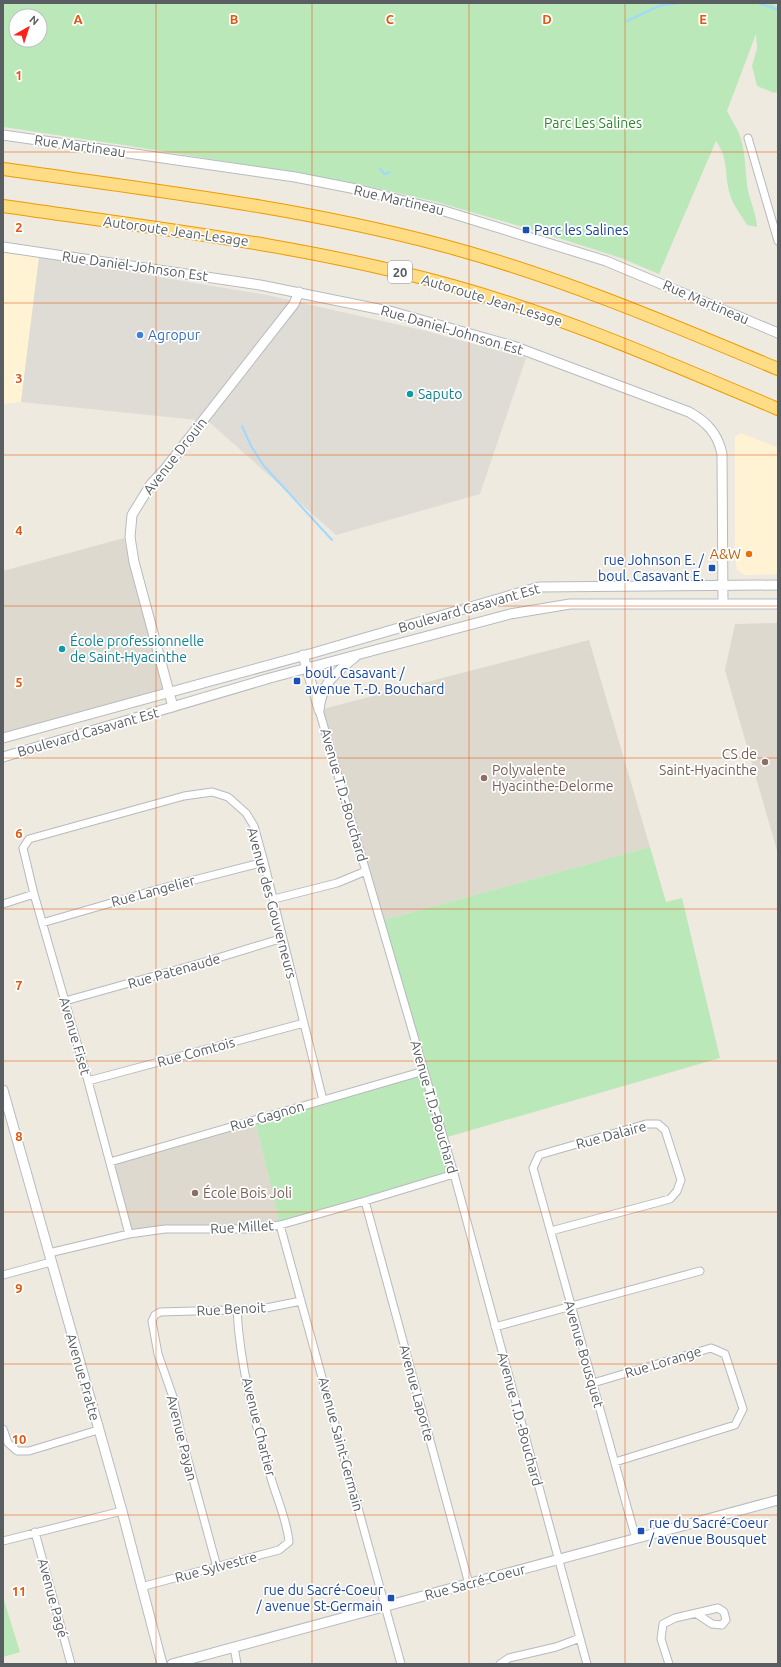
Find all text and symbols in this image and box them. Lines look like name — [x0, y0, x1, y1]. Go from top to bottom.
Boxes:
north arrow — [8, 8, 48, 48]
text: A — [73, 12, 83, 26]
text: B — [230, 12, 239, 26]
text: C — [386, 12, 395, 26]
text: D — [542, 12, 552, 26]
text: E — [699, 12, 707, 26]
text: N — [27, 13, 41, 27]
text: 1 — [15, 68, 23, 82]
park label: Parc Les Salines — [544, 115, 642, 131]
street label: Rue Martineau — [33, 132, 127, 160]
street label: Rue Martineau — [352, 182, 446, 218]
street label: Autoroute Jean-Lesage — [102, 213, 250, 249]
text: 2 — [15, 220, 23, 234]
place label: Parc les Salines — [534, 222, 629, 238]
marker: Parc les Salines — [521, 225, 531, 235]
street label: Rue Daniel-Johnson Est — [61, 248, 210, 284]
road number: 20 — [388, 261, 412, 283]
street label: Autoroute Jean-Lesage — [420, 271, 564, 329]
street label: Rue Martineau — [660, 277, 752, 327]
street label: Rue Daniel-Johnson Est — [379, 302, 525, 358]
place label: Agropur — [148, 327, 201, 343]
marker: Agropur — [135, 330, 145, 340]
text: 3 — [15, 371, 23, 385]
place label: Saputo — [418, 386, 462, 402]
marker: Saputo — [405, 389, 415, 399]
street label: Avenue Drouin — [140, 414, 210, 498]
text: 4 — [15, 523, 23, 537]
place label: A&W — [710, 546, 741, 562]
marker: A&W — [744, 549, 754, 559]
place label: rue Johnson E. / boul. Casavant E. — [598, 552, 705, 584]
marker: rue Johnson E. / boul. Casavant E. — [707, 563, 717, 573]
street label: Boulevard Casavant Est — [396, 580, 542, 636]
place label: École professionnelle de Saint-Hyacinthe — [70, 632, 204, 665]
marker: École professionnelle de Saint-Hyacinthe — [57, 644, 67, 654]
place label: boul. Casavant / avenue T.-D. Bouchard — [305, 665, 444, 697]
text: 5 — [15, 675, 23, 689]
marker: boul. Casavant / avenue T.-D. Bouchard — [292, 676, 302, 686]
street label: Boulevard Casavant Est — [15, 704, 161, 760]
street label: Avenue T.D.-Bouchard — [317, 726, 371, 864]
place label: CS de Saint-Hyacinthe — [659, 746, 757, 778]
marker: CS de Saint-Hyacinthe — [760, 757, 770, 767]
place label: Polyvalente Hyacinthe-Delorme — [492, 762, 613, 794]
marker: Polyvalente Hyacinthe-Delorme — [479, 773, 489, 783]
text: 6 — [15, 826, 23, 840]
street label: Avenue des Gouverneurs — [244, 826, 300, 980]
street label: Rue Langelier — [109, 872, 197, 910]
street label: Rue Patenaude — [126, 950, 222, 992]
text: 7 — [15, 978, 23, 992]
street label: Avenue Fiset — [56, 995, 94, 1077]
street label: Rue Comtois — [155, 1034, 237, 1070]
street label: Avenue T.D.-Bouchard — [407, 1038, 461, 1176]
street label: Rue Gagnon — [228, 1098, 306, 1134]
street label: Rue Dalaire — [574, 1118, 648, 1152]
text: 8 — [15, 1129, 23, 1143]
place label: École Bois Joli — [203, 1184, 292, 1201]
marker: École Bois Joli — [190, 1188, 200, 1198]
street label: Rue Millet — [210, 1217, 275, 1237]
text: 9 — [15, 1281, 23, 1295]
street label: Avenue Bousquet — [561, 1298, 607, 1410]
street label: Rue Benoit — [196, 1299, 267, 1319]
street label: Avenue Pratte — [63, 1332, 103, 1422]
street label: Avenue Laporte — [396, 1343, 438, 1443]
street label: Rue Lorange — [623, 1343, 703, 1381]
street label: Avenue T.D.-Bouchard — [494, 1350, 546, 1488]
street label: Avenue Saint-Germain — [315, 1375, 367, 1513]
street label: Avenue Chartier — [239, 1376, 279, 1479]
street label: Avenue Payan — [164, 1394, 200, 1482]
text: 10 — [12, 1432, 26, 1446]
place label: rue du Sacré-Coeur / avenue Bousquet — [648, 1515, 769, 1547]
marker: rue du Sacré-Coeur / avenue Bousquet — [636, 1526, 646, 1536]
street label: Rue Sylvestre — [173, 1548, 259, 1586]
street label: Avenue Pagé — [35, 1557, 71, 1639]
street label: Rue Sacré-Coeur — [423, 1561, 528, 1603]
place label: rue du Sacré-Coeur / avenue St-Germain — [255, 1582, 384, 1614]
text: 11 — [12, 1584, 26, 1598]
marker: rue du Sacré-Coeur / avenue St-Germain — [386, 1593, 396, 1603]

